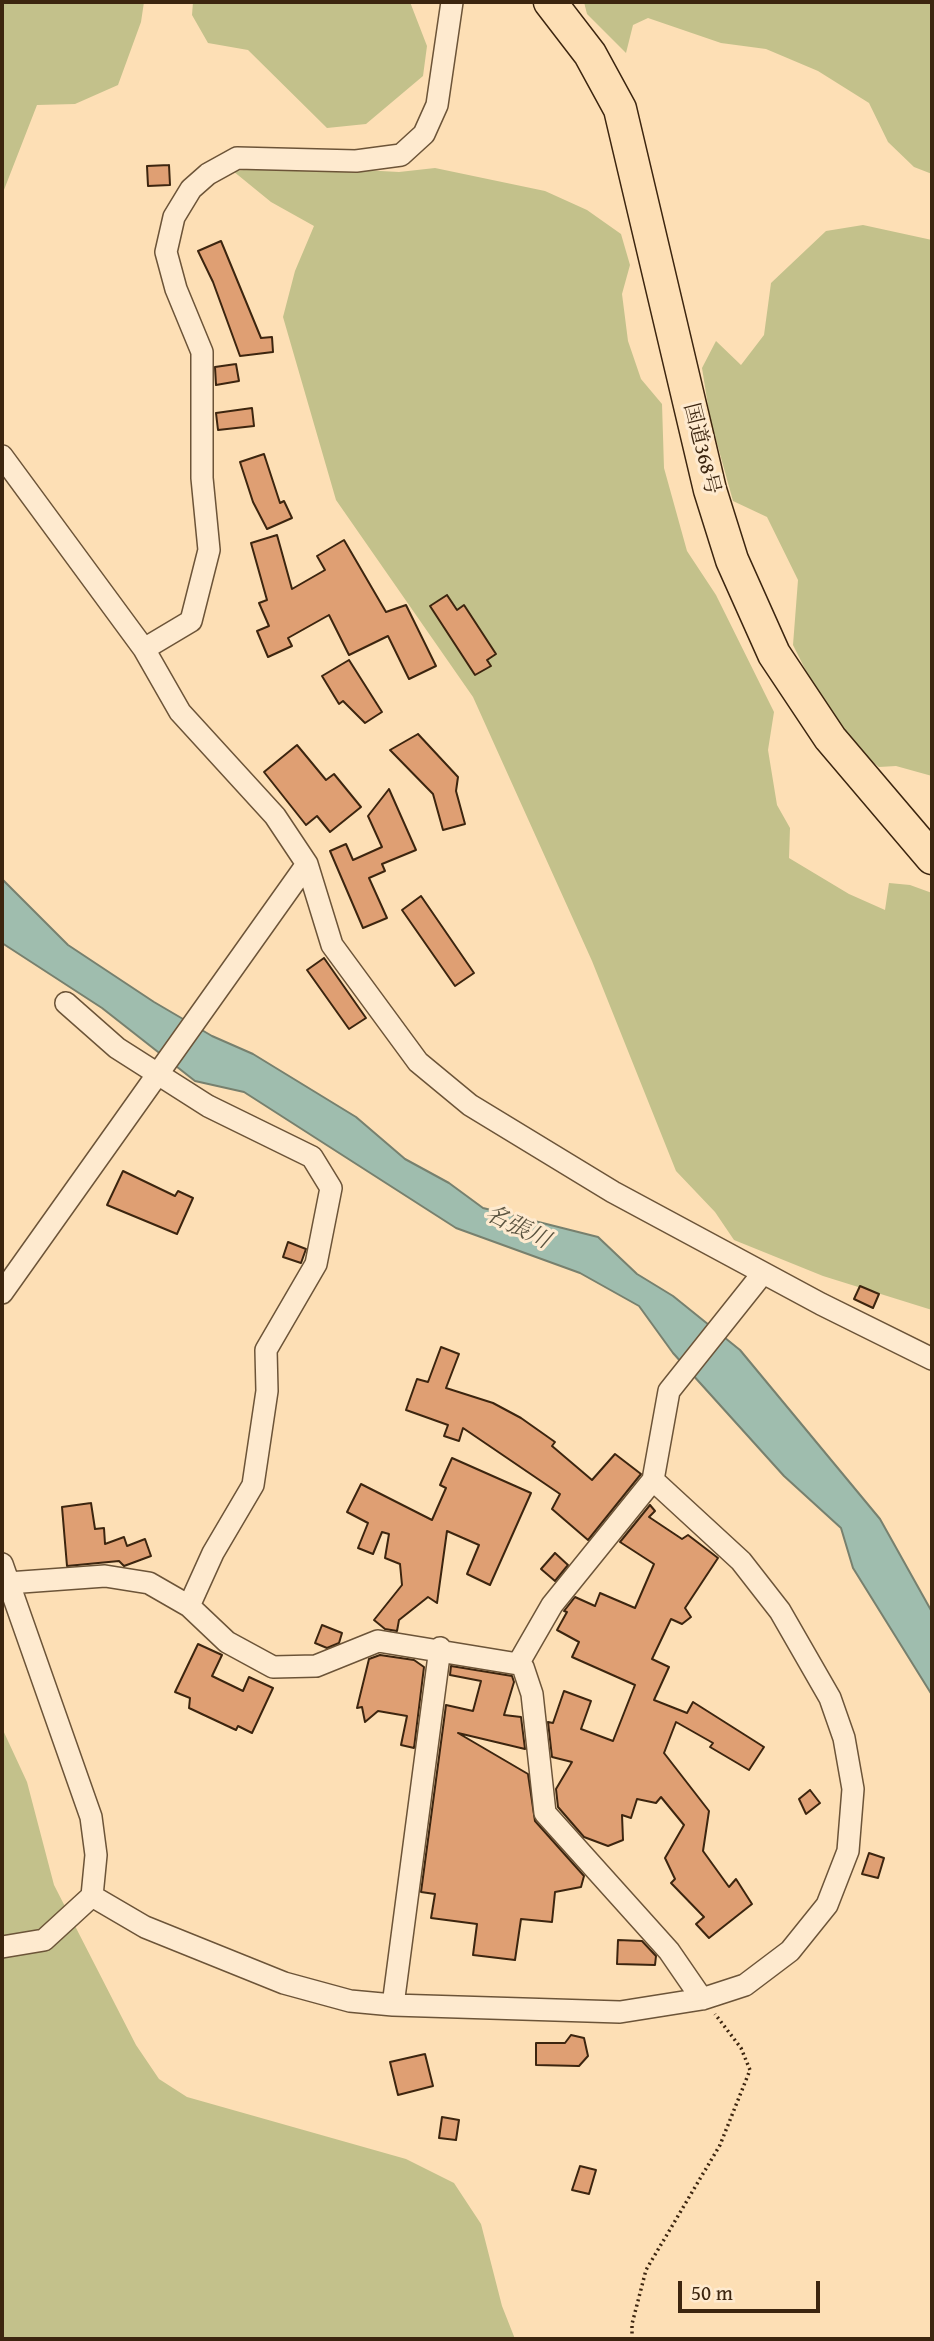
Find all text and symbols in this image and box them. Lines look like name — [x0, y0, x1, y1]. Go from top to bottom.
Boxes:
street label: 国道368号 — [677, 401, 725, 497]
water label: 名張川 — [480, 1200, 554, 1256]
scale bar — [682, 2268, 824, 2312]
text: 50 m — [691, 2277, 733, 2308]

